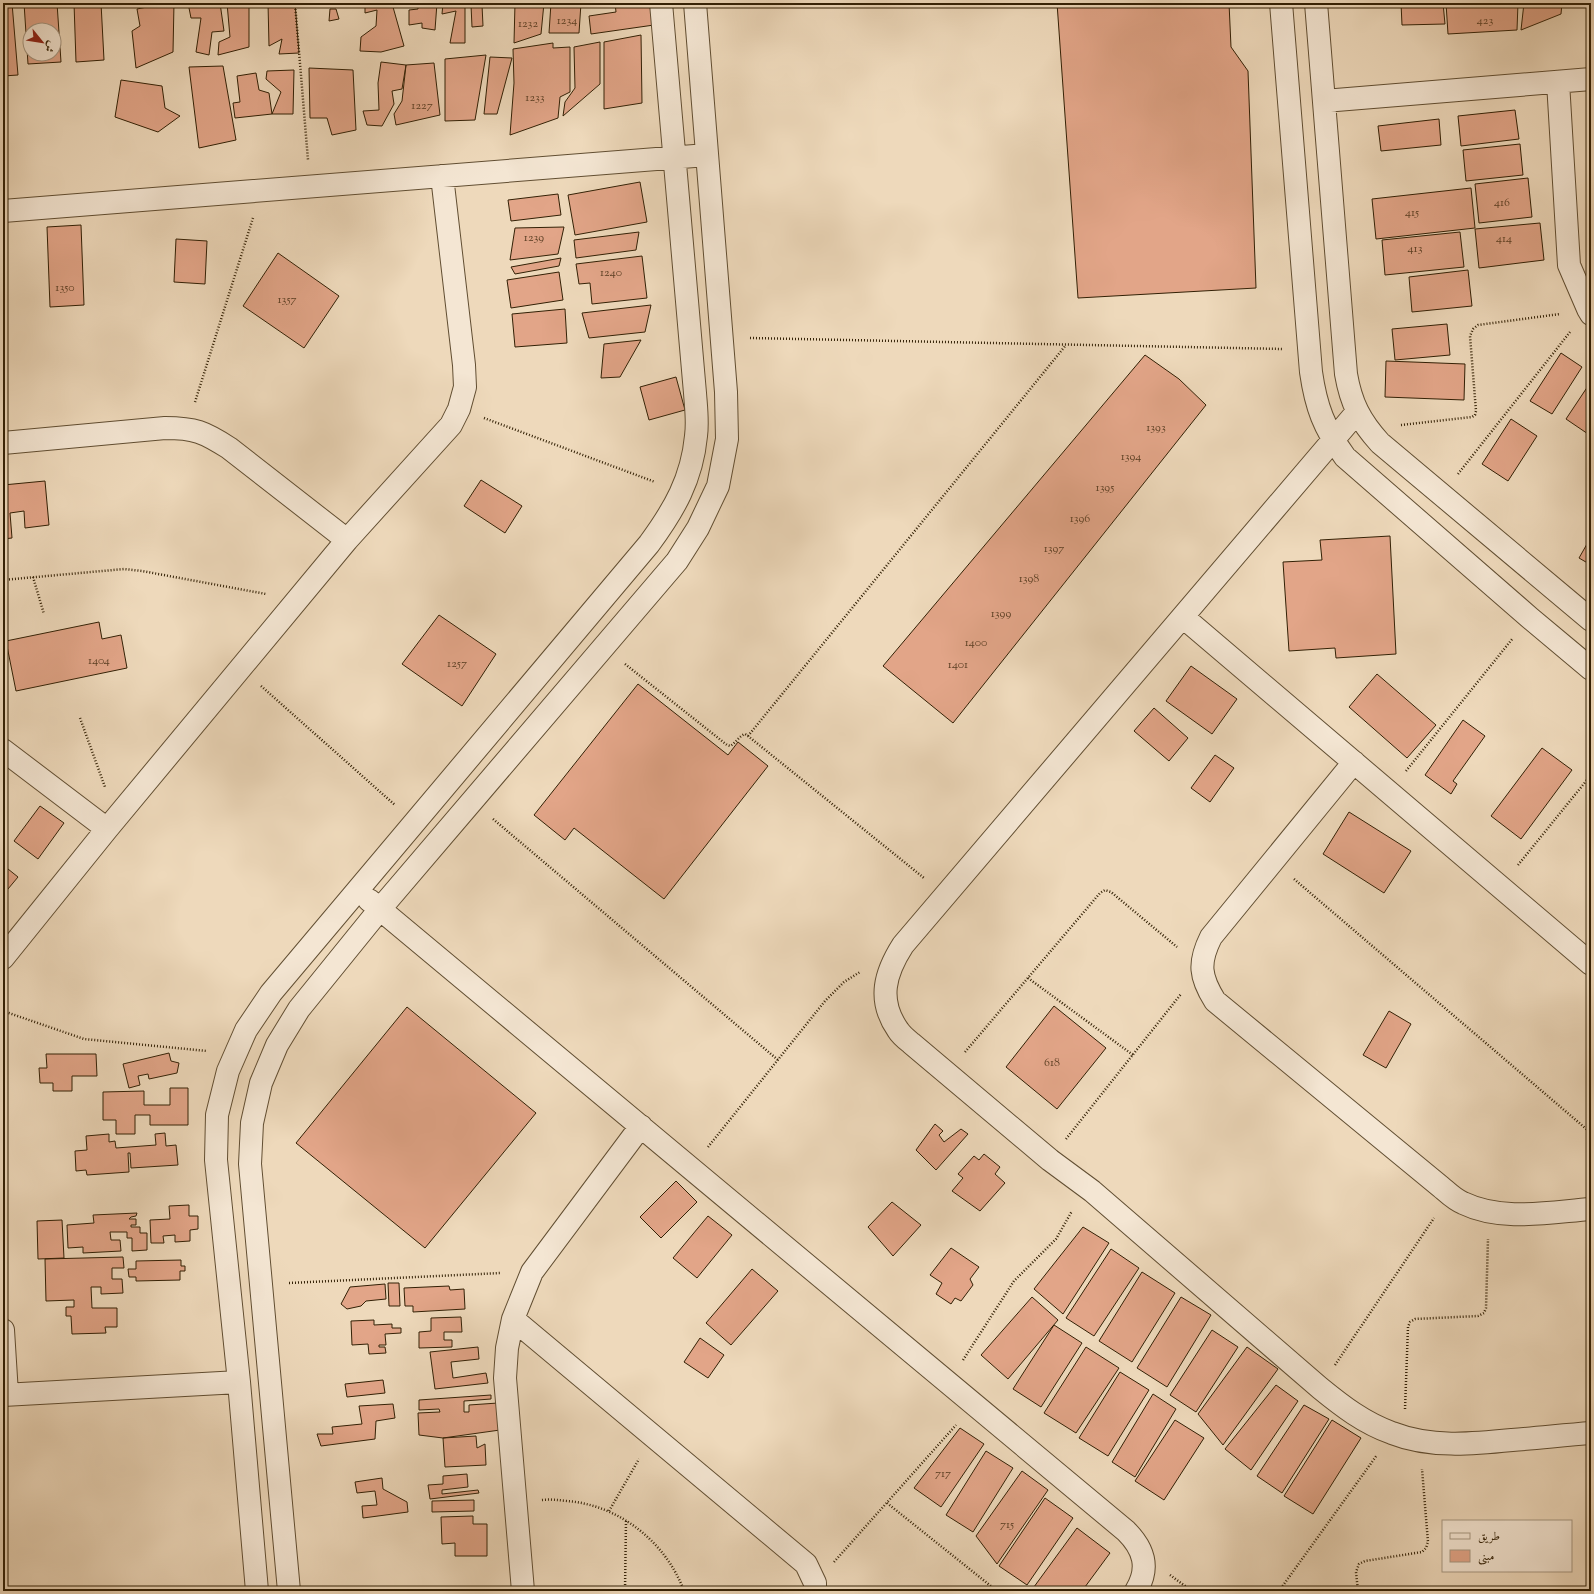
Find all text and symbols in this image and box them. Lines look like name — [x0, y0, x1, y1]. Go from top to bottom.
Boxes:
house number: 1234 — [557, 12, 577, 30]
house number: 423 — [1477, 12, 1493, 30]
house number: 1232 — [518, 15, 538, 33]
north arrow — [22, 22, 62, 62]
text: ش — [40, 38, 59, 55]
house number: 1233 — [525, 89, 545, 107]
house number: 1227 — [411, 97, 433, 115]
house number: 416 — [1494, 194, 1510, 212]
house number: 415 — [1405, 204, 1419, 222]
house number: 1239 — [524, 229, 544, 247]
house number: 414 — [1496, 230, 1512, 248]
house number: 413 — [1408, 240, 1423, 258]
house number: 1240 — [600, 264, 622, 282]
house number: 1350 — [55, 279, 75, 297]
house number: 1357 — [277, 291, 297, 309]
house number: 1393 — [1146, 419, 1166, 437]
house number: 1394 — [1121, 448, 1141, 466]
house number: 1395 — [1096, 479, 1114, 497]
house number: 1396 — [1070, 510, 1090, 528]
house number: 1397 — [1044, 540, 1064, 558]
house number: 1398 — [1019, 570, 1039, 588]
house number: 1399 — [991, 605, 1011, 623]
house number: 1400 — [965, 634, 987, 652]
house number: 1404 — [88, 652, 110, 670]
house number: 1257 — [447, 655, 467, 673]
house number: 1401 — [948, 656, 968, 674]
house number: 618 — [1044, 1054, 1060, 1072]
house number: 717 — [935, 1465, 951, 1483]
house number: 715 — [1000, 1516, 1014, 1534]
legend — [1442, 1520, 1572, 1572]
text: طريق — [1478, 1528, 1500, 1546]
text: مبنى — [1478, 1548, 1494, 1566]

